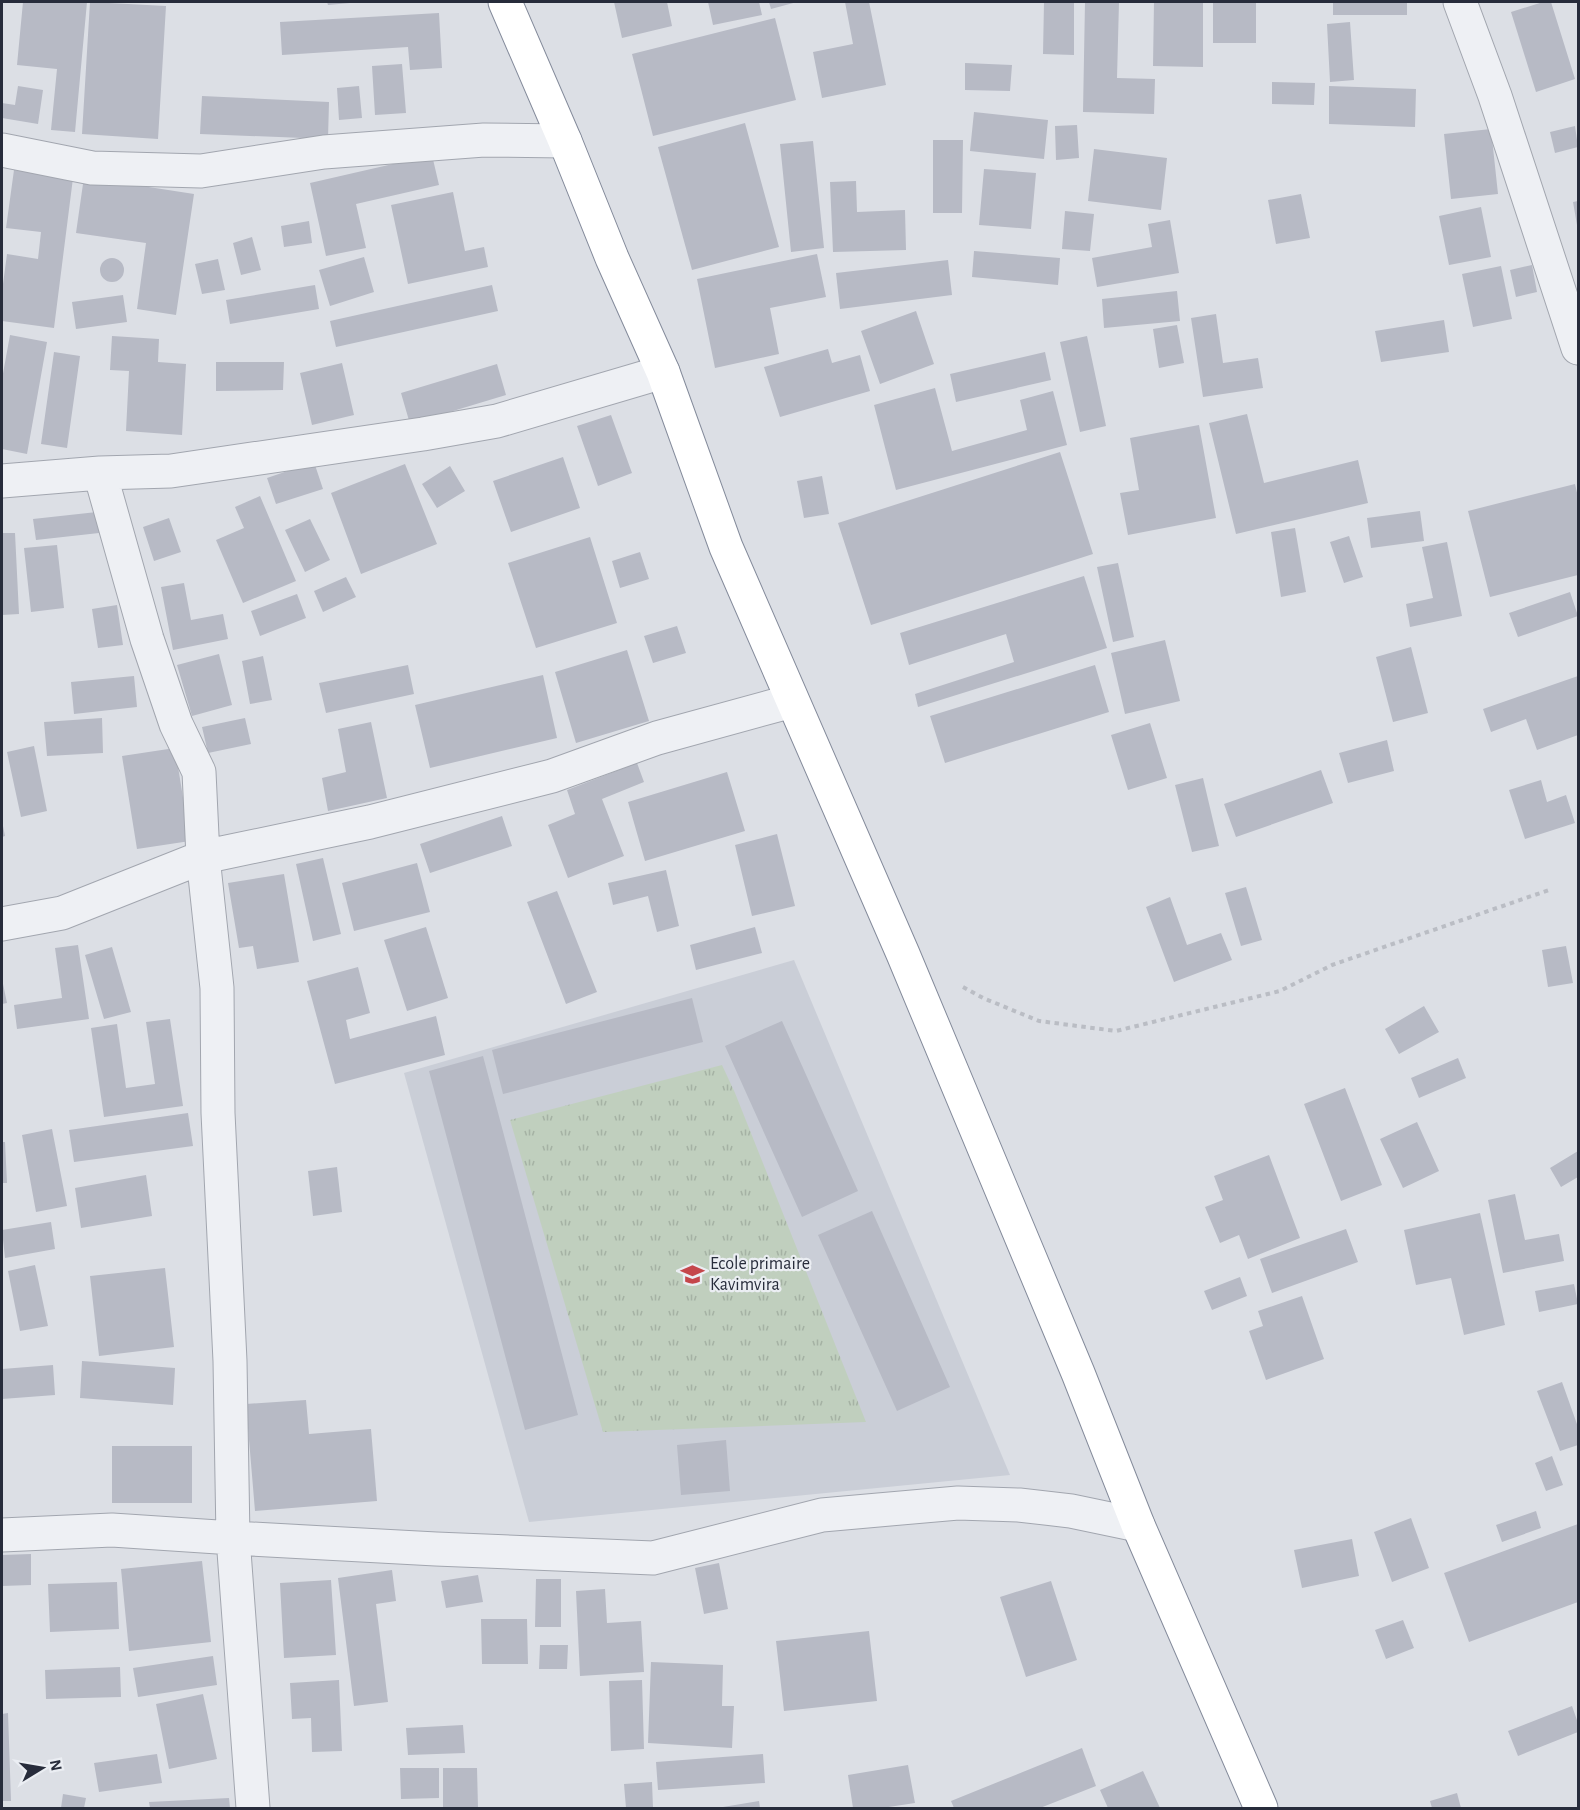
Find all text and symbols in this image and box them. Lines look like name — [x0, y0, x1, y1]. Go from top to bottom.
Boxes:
place label: Ecole primaire Kavimvira — [710, 1255, 810, 1294]
school or university icon: Ecole primaire Kavimvira — [679, 1261, 705, 1287]
north arrow — [12, 1738, 72, 1798]
text: N — [47, 1758, 65, 1772]

